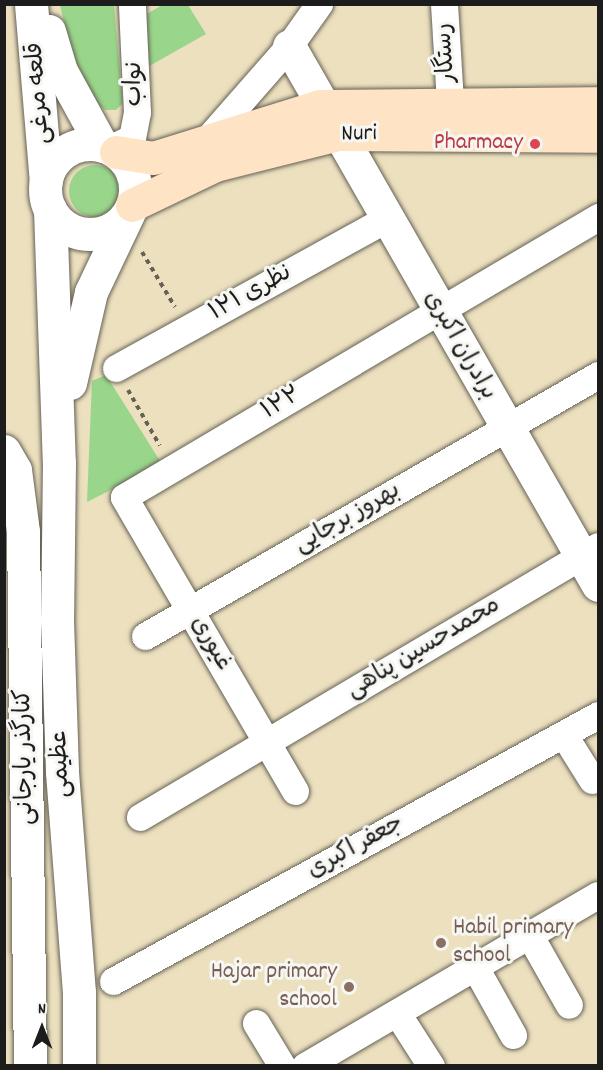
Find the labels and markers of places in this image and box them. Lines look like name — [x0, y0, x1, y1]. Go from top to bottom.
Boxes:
place label: Pharmacy — [434, 130, 523, 158]
marker: Pharmacy — [528, 137, 542, 151]
place label: Habil primary school — [453, 915, 573, 971]
marker: Habil primary school — [434, 936, 448, 950]
place label: Hajar primary school — [211, 959, 337, 1015]
marker: Hajar primary school — [342, 980, 356, 994]

